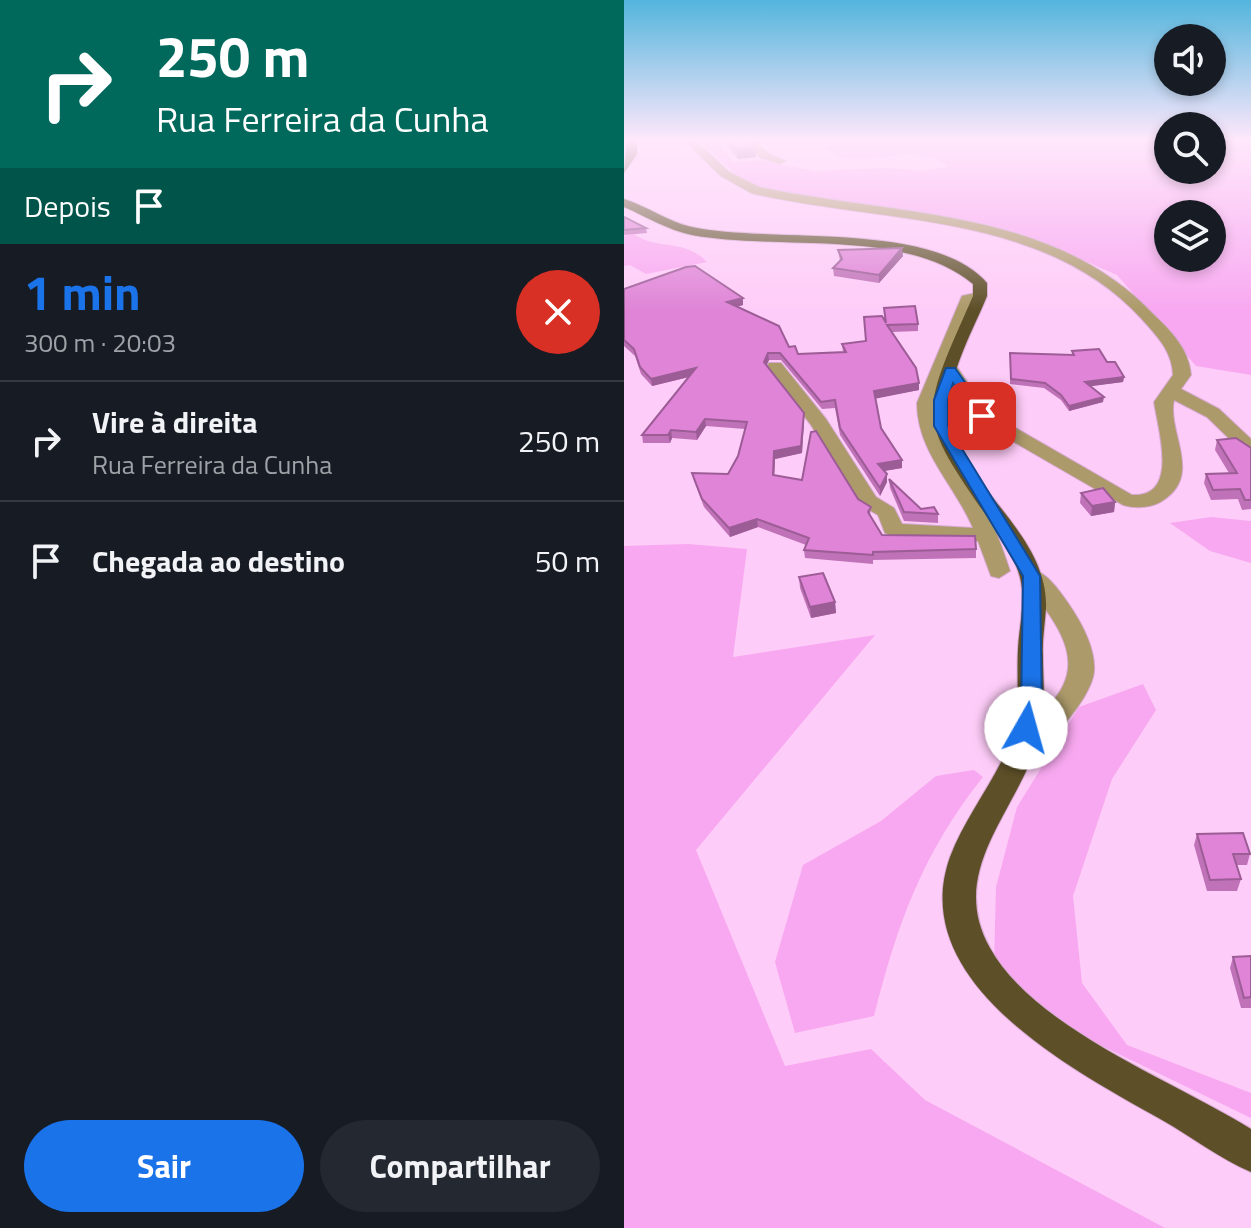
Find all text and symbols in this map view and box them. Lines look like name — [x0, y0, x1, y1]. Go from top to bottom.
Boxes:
text: 250 m — [156, 14, 309, 99]
map controls — [1154, 24, 1226, 272]
button: sound — [1154, 24, 1226, 96]
icon: right — [24, 32, 128, 136]
text: Rua Ferreira da Cunha — [156, 91, 489, 146]
button: search — [1154, 112, 1226, 184]
text: Depois — [24, 183, 111, 229]
icon: arrive — [127, 184, 171, 228]
button: layers — [1154, 200, 1226, 272]
text: 1 min — [24, 256, 141, 329]
button: close — [516, 270, 600, 354]
text: 300 m · 20:03 — [24, 323, 176, 362]
pin — [948, 382, 1016, 450]
icon: arrive — [960, 394, 1004, 438]
text: Vire à direita — [92, 399, 257, 445]
text: 250 m — [518, 418, 600, 464]
icon: right — [24, 419, 68, 463]
text: Rua Ferreira da Cunha — [92, 445, 332, 484]
text: Chegada ao destino — [92, 538, 345, 584]
text: 50 m — [535, 538, 600, 584]
icon: arrive — [24, 539, 68, 583]
position arrow — [984, 686, 1068, 770]
button: Sair — [24, 1120, 304, 1212]
button: Compartilhar — [320, 1120, 600, 1212]

